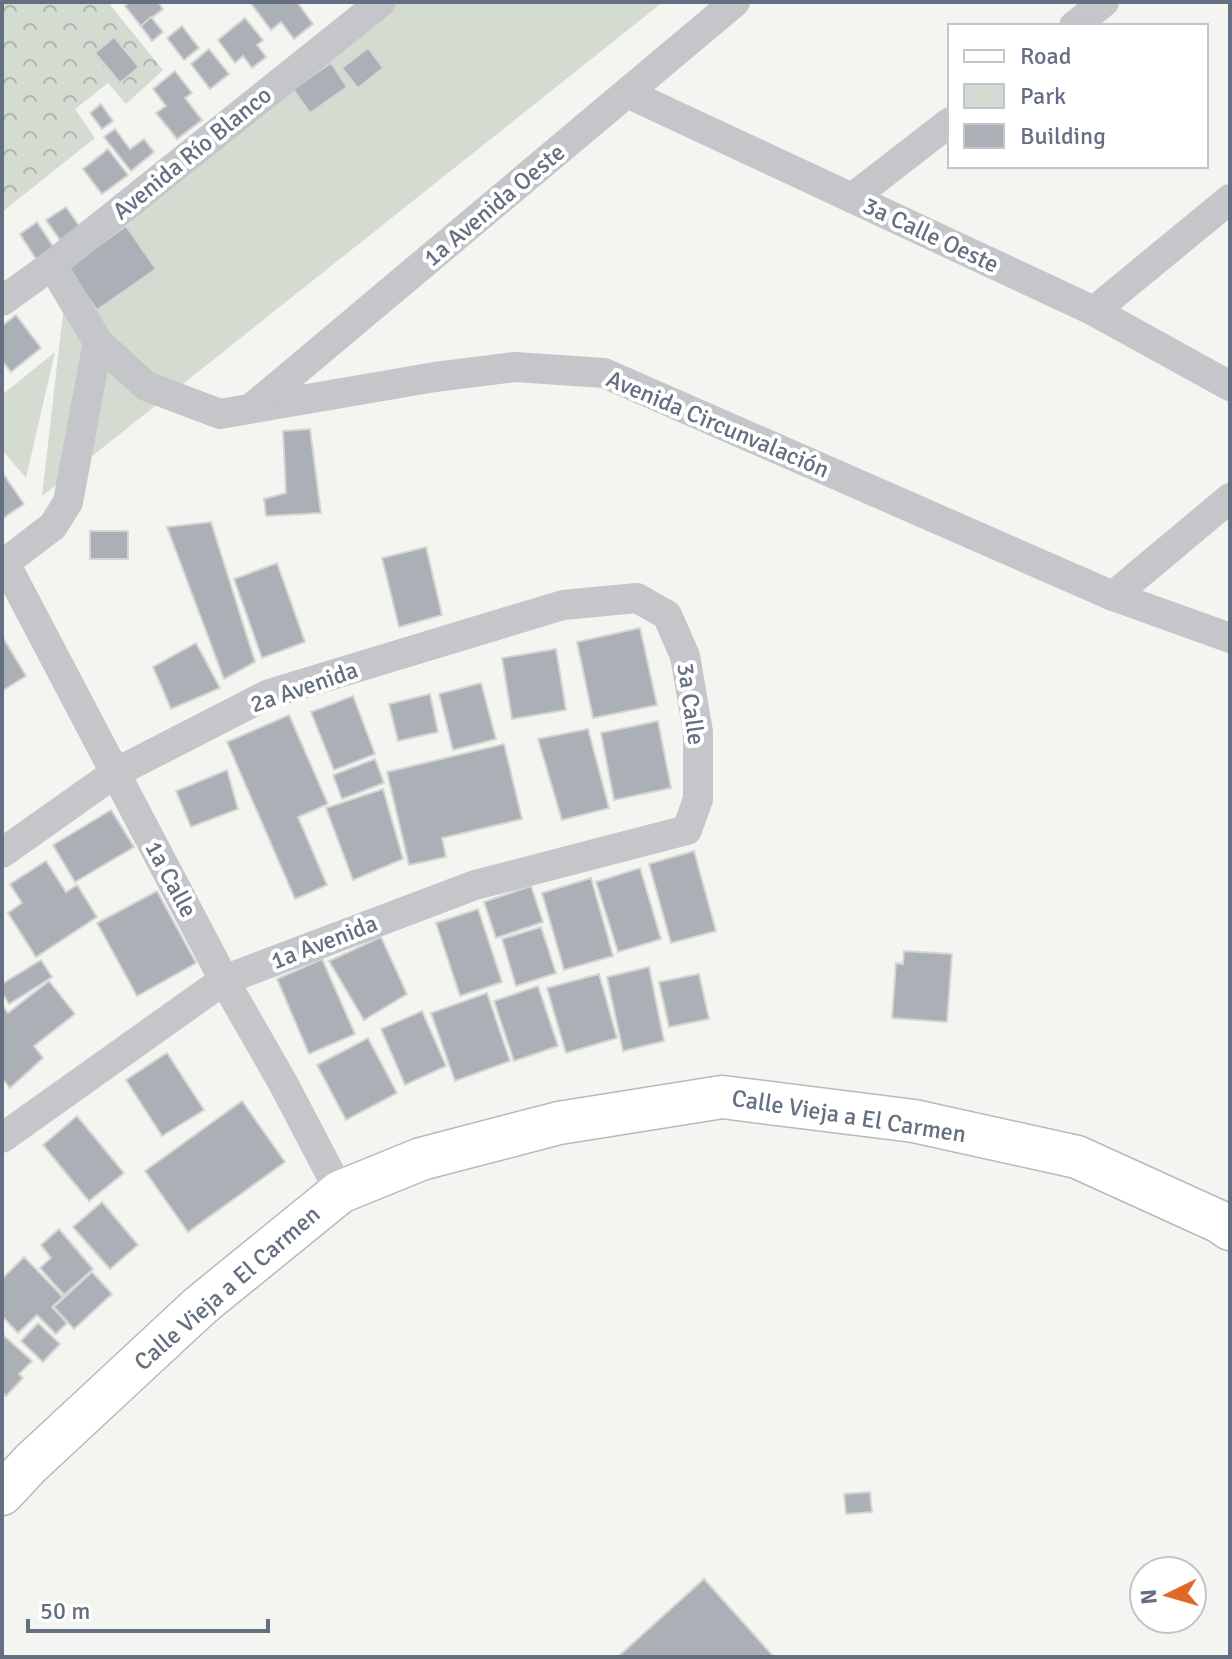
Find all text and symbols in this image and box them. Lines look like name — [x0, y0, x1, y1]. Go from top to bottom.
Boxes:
legend — [948, 24, 1208, 168]
text: Road — [1020, 41, 1071, 71]
street label: Avenida Río Blanco — [106, 80, 278, 226]
text: Park — [1020, 81, 1066, 111]
text: Building — [1020, 121, 1106, 151]
street label: 1a Avenida Oeste — [417, 137, 571, 273]
street label: 3a Calle Oeste — [858, 190, 1004, 280]
street label: Avenida Circunvalación — [602, 363, 834, 485]
street label: 2a Avenida — [246, 655, 362, 719]
street label: 3a Calle — [670, 661, 712, 747]
street label: 1a Calle — [138, 836, 204, 922]
street label: 1a Avenida — [266, 908, 382, 976]
street label: Calle Vieja a El Carmen — [730, 1083, 968, 1149]
street label: Calle Vieja a El Carmen — [128, 1199, 326, 1377]
north arrow — [1128, 1555, 1208, 1635]
scale bar — [28, 1583, 268, 1633]
text: N — [1134, 1588, 1163, 1606]
text: 50 m — [40, 1596, 90, 1626]

